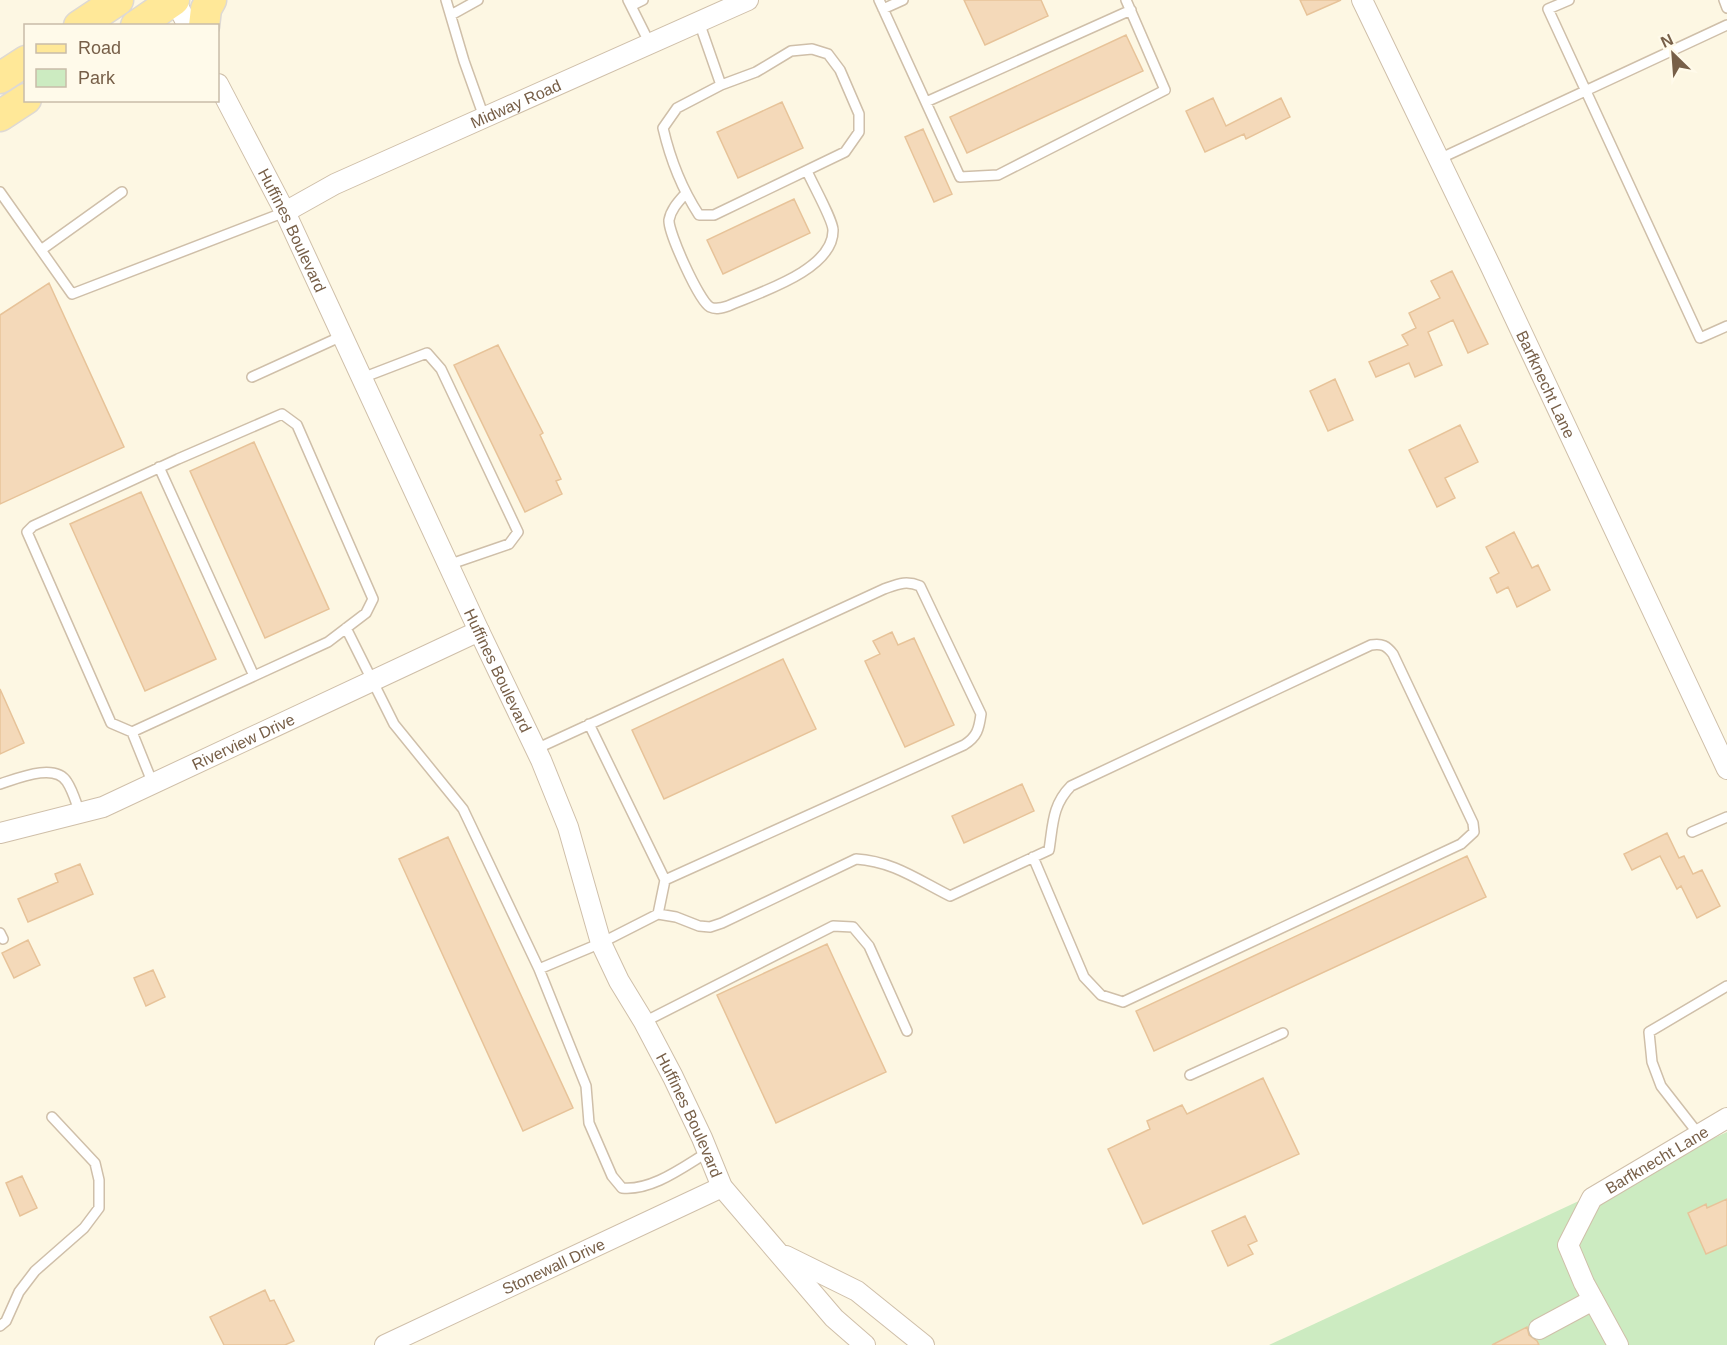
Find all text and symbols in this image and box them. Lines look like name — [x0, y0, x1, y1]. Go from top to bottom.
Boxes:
legend — [24, 24, 219, 102]
north arrow — [1643, 24, 1703, 84]
text: N — [1658, 31, 1676, 51]
text: Road — [78, 38, 121, 58]
text: Park — [78, 68, 116, 88]
street label: Midway Road — [468, 76, 563, 131]
street label: Huffines Boulevard — [255, 166, 329, 295]
street label: Barfknecht Lane — [1514, 328, 1579, 441]
street label: Huffines Boulevard — [461, 606, 535, 735]
street label: Riverview Drive — [189, 710, 297, 773]
street label: Huffines Boulevard — [653, 1050, 726, 1180]
street label: Barfknecht Lane — [1602, 1123, 1711, 1197]
street label: Stonewall Drive — [499, 1235, 607, 1297]

